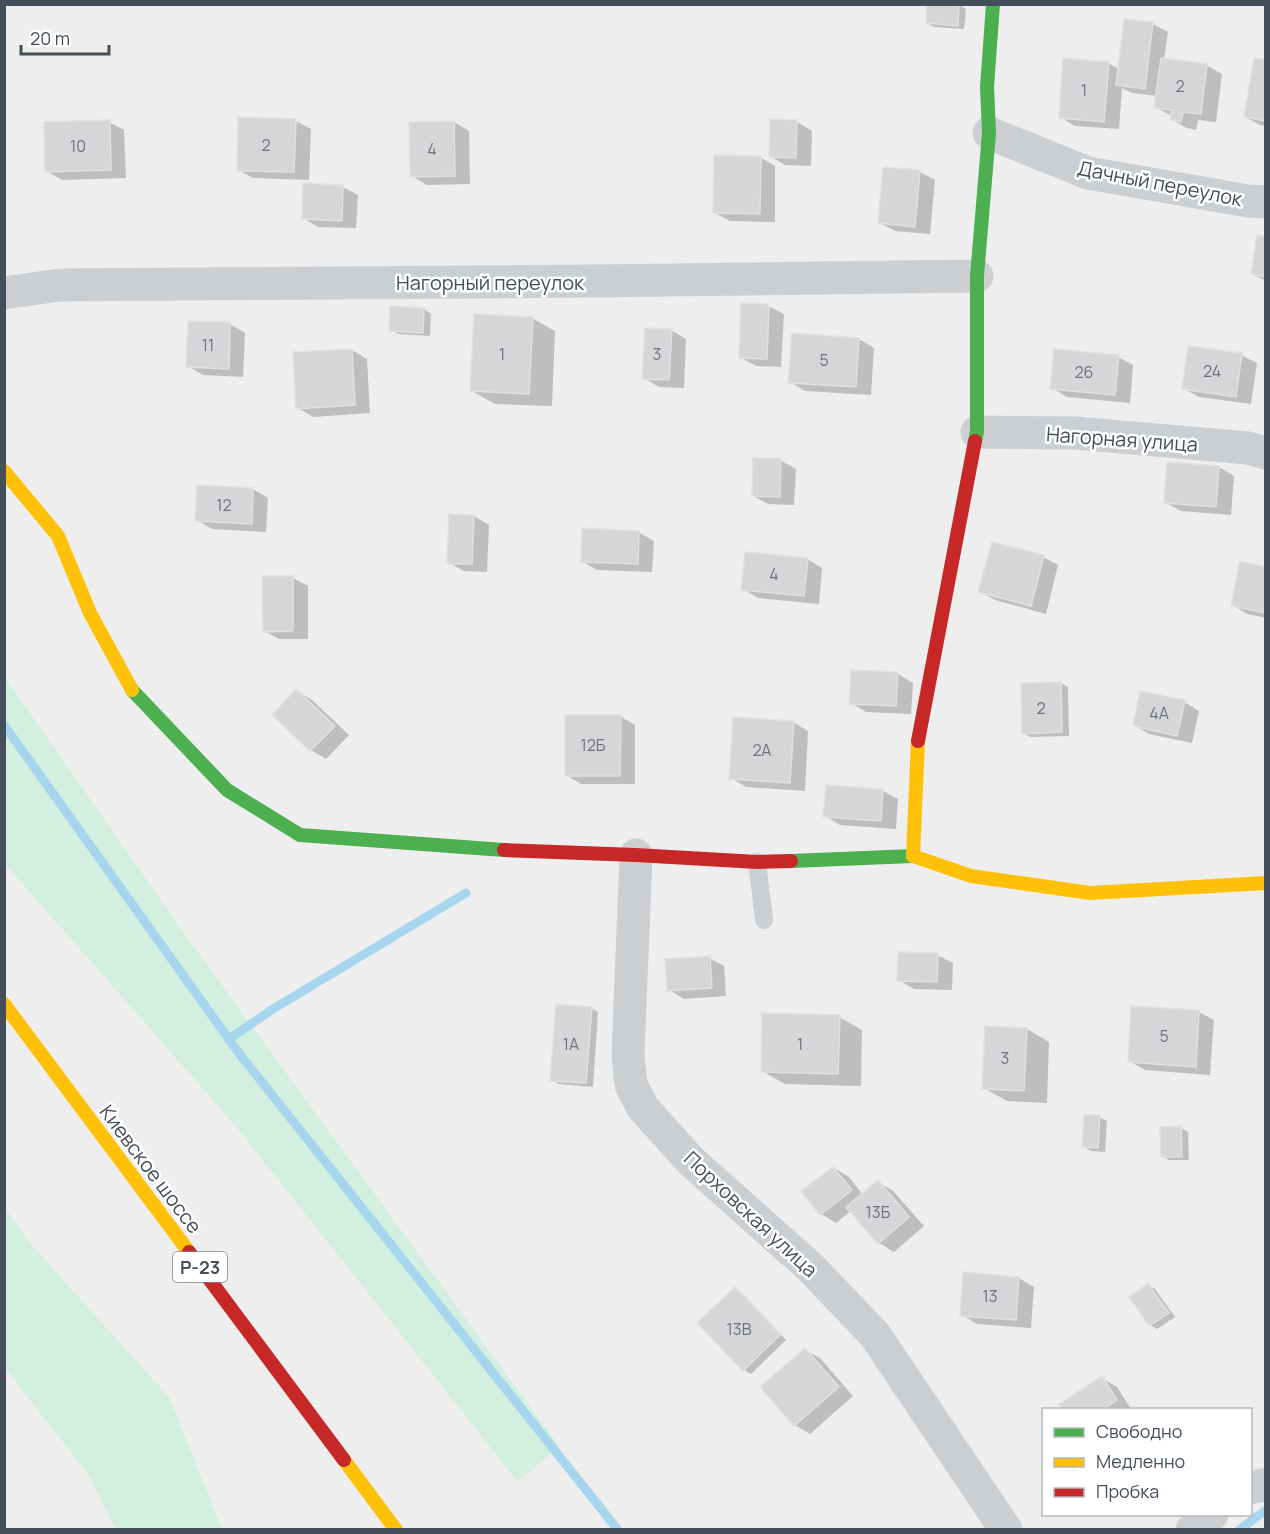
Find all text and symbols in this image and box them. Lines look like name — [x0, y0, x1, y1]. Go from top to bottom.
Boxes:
scale bar — [21, 18, 110, 56]
text: 20 m — [30, 26, 70, 50]
house number: 2 — [1175, 75, 1185, 97]
house number: 1 — [1081, 79, 1087, 101]
house number: 2 — [261, 134, 271, 156]
house number: 10 — [70, 135, 86, 157]
house number: 4 — [427, 138, 437, 160]
street label: Дачный переулок — [1075, 154, 1246, 212]
street label: Нагорный переулок — [396, 269, 585, 296]
house number: 11 — [202, 334, 214, 356]
house number: 1 — [499, 343, 505, 365]
house number: 3 — [653, 343, 661, 365]
house number: 5 — [819, 349, 829, 371]
house number: 24 — [1203, 360, 1221, 382]
house number: 26 — [1074, 361, 1094, 383]
street label: Нагорная улица — [1045, 420, 1199, 458]
house number: 12 — [216, 494, 232, 516]
house number: 4 — [769, 563, 779, 585]
house number: 2 — [1036, 697, 1046, 719]
house number: 4А — [1149, 702, 1169, 724]
house number: 12Б — [580, 734, 606, 756]
house number: 2А — [753, 739, 771, 761]
house number: 5 — [1159, 1025, 1169, 1047]
house number: 1А — [563, 1033, 579, 1055]
house number: 1 — [797, 1033, 803, 1055]
house number: 3 — [1001, 1047, 1009, 1069]
street label: Киевское шоссе — [94, 1099, 208, 1239]
street label: Порховская улица — [678, 1145, 824, 1283]
house number: 13Б — [866, 1201, 891, 1223]
road number: Р-23 — [173, 1252, 227, 1282]
house number: 13 — [982, 1285, 998, 1307]
house number: 13В — [727, 1318, 752, 1340]
legend — [1042, 1408, 1252, 1516]
text: Свободно — [1096, 1419, 1182, 1443]
text: Медленно — [1096, 1449, 1185, 1473]
text: Пробка — [1096, 1479, 1159, 1503]

